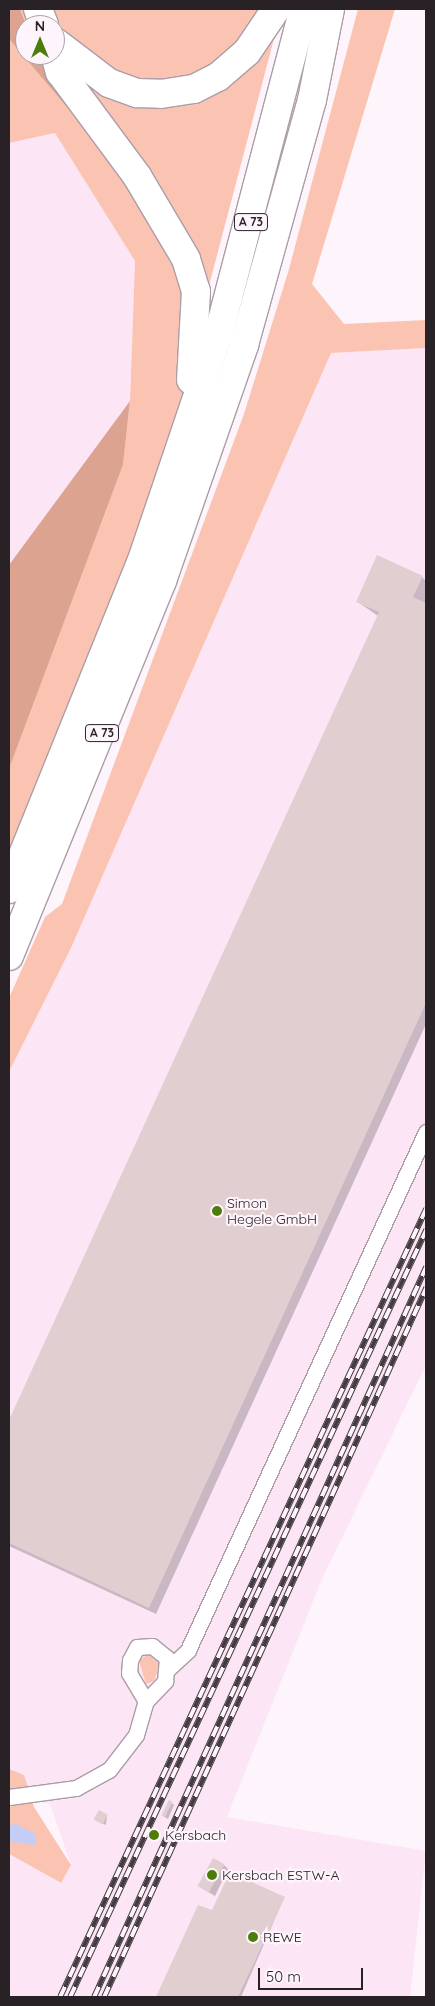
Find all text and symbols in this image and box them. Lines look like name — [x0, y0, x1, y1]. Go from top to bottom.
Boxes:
north arrow — [15, 15, 65, 65]
text: N — [35, 17, 45, 35]
road number: A 73 — [234, 212, 268, 232]
road number: A 73 — [84, 724, 120, 742]
place label: Simon Hegele GmbH — [227, 1195, 317, 1228]
marker: Simon Hegele GmbH — [211, 1205, 223, 1217]
place label: Kersbach — [165, 1827, 226, 1843]
marker: Kersbach — [147, 1828, 161, 1842]
place label: Kersbach ESTW-A — [222, 1867, 339, 1883]
marker: Kersbach ESTW-A — [206, 1869, 218, 1881]
place label: REWE — [263, 1929, 302, 1945]
marker: REWE — [247, 1931, 259, 1943]
scale bar — [260, 1958, 365, 1990]
text: 50 m — [266, 1967, 301, 1986]

